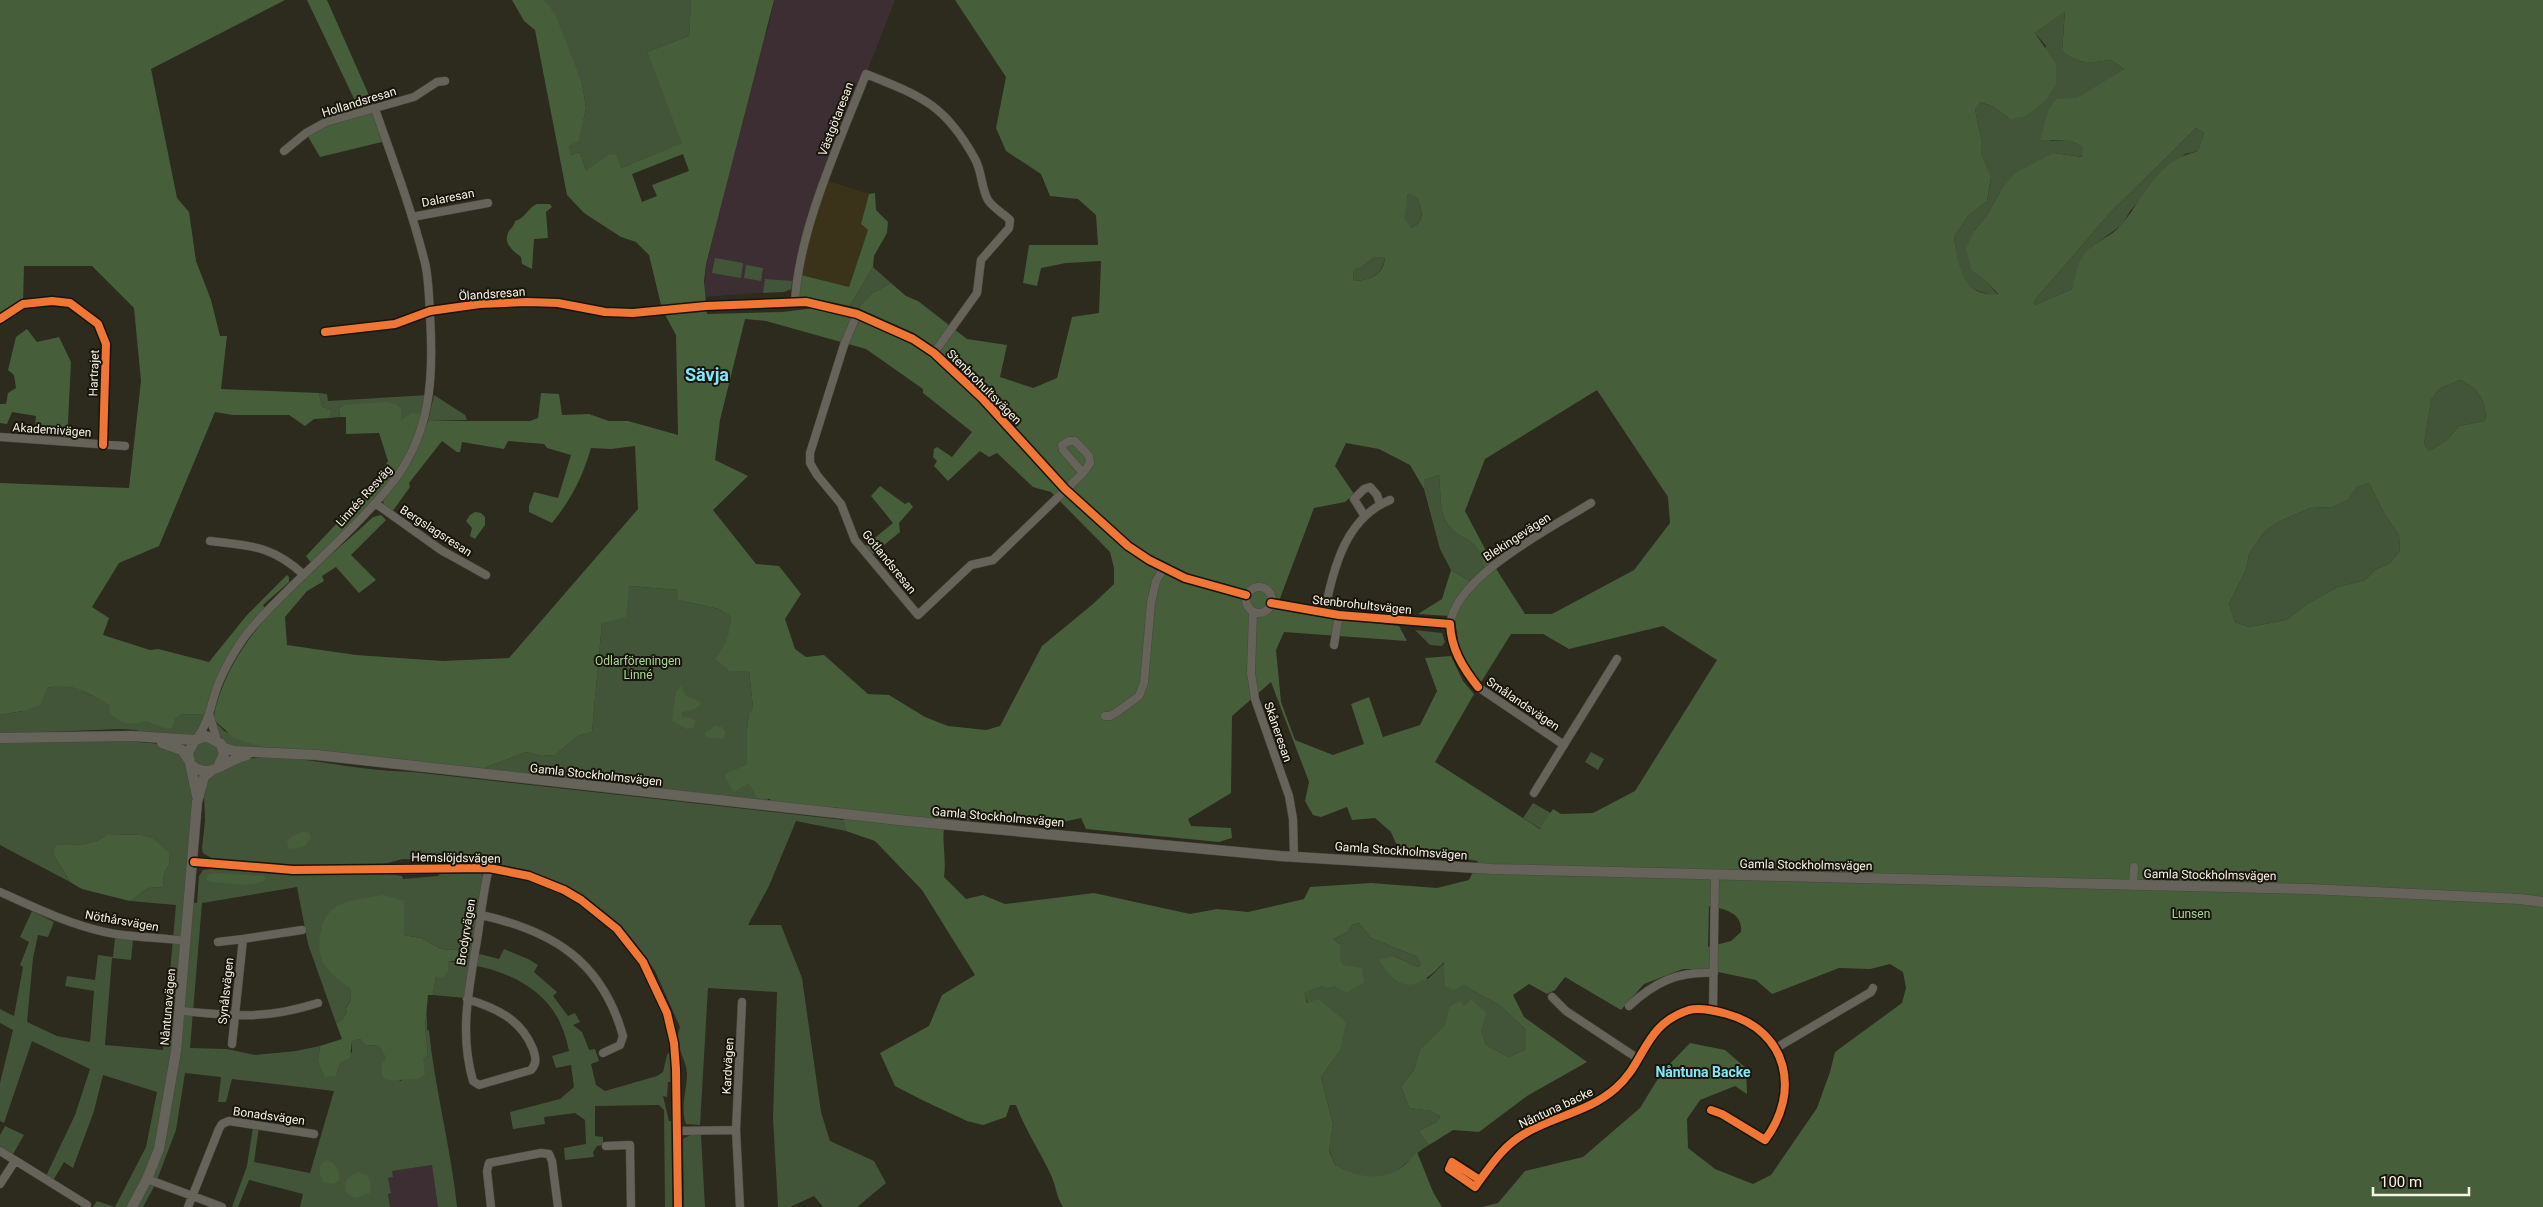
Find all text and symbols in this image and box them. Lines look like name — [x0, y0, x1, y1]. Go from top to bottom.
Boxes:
street label: Västgötaresan — [816, 80, 856, 158]
street label: Hollandsresan — [320, 84, 398, 120]
street label: Dalaresan — [420, 186, 476, 210]
street label: Ölandsresan — [458, 284, 526, 303]
street label: Stenbrohultsvägen — [944, 347, 1024, 427]
street label: Hartrajet — [86, 349, 102, 397]
district label: Sävja — [685, 364, 729, 385]
street label: Akademivägen — [12, 420, 92, 440]
street label: Linnés Resväg — [333, 463, 395, 529]
street label: Bergslagsresan — [397, 503, 475, 559]
street label: Blekingevägen — [1481, 510, 1553, 564]
street label: Gotlandsresan — [859, 527, 919, 597]
street label: Stenbrohultsvägen — [1312, 593, 1412, 617]
park label: Odlarföreningen Linné — [595, 654, 681, 682]
street label: Smålandsvägen — [1484, 674, 1562, 734]
street label: Skåneresan — [1261, 700, 1295, 764]
street label: Gamla Stockholmsvägen — [529, 761, 663, 789]
street label: Gamla Stockholmsvägen — [931, 804, 1065, 830]
street label: Gamla Stockholmsvägen — [1334, 839, 1468, 863]
street label: Hemslöjdsvägen — [411, 850, 501, 866]
street label: Gamla Stockholmsvägen — [1739, 857, 1873, 873]
street label: Gamla Stockholmsvägen — [2143, 867, 2277, 883]
street label: Brodyrvägen — [454, 898, 478, 966]
park label: Lunsen — [2172, 907, 2210, 921]
street label: Nöthårsvägen — [84, 908, 160, 934]
street label: Synålsvägen — [216, 957, 236, 1025]
street label: Nåntunavägen — [158, 968, 178, 1046]
street label: Kardvägen — [720, 1037, 736, 1095]
district label: Nåntuna Backe — [1655, 1064, 1751, 1080]
street label: Nåntuna backe — [1517, 1085, 1595, 1131]
street label: Bonadsvägen — [232, 1104, 306, 1128]
scale bar — [2373, 1164, 2469, 1196]
text: 100 m — [2380, 1173, 2422, 1191]

